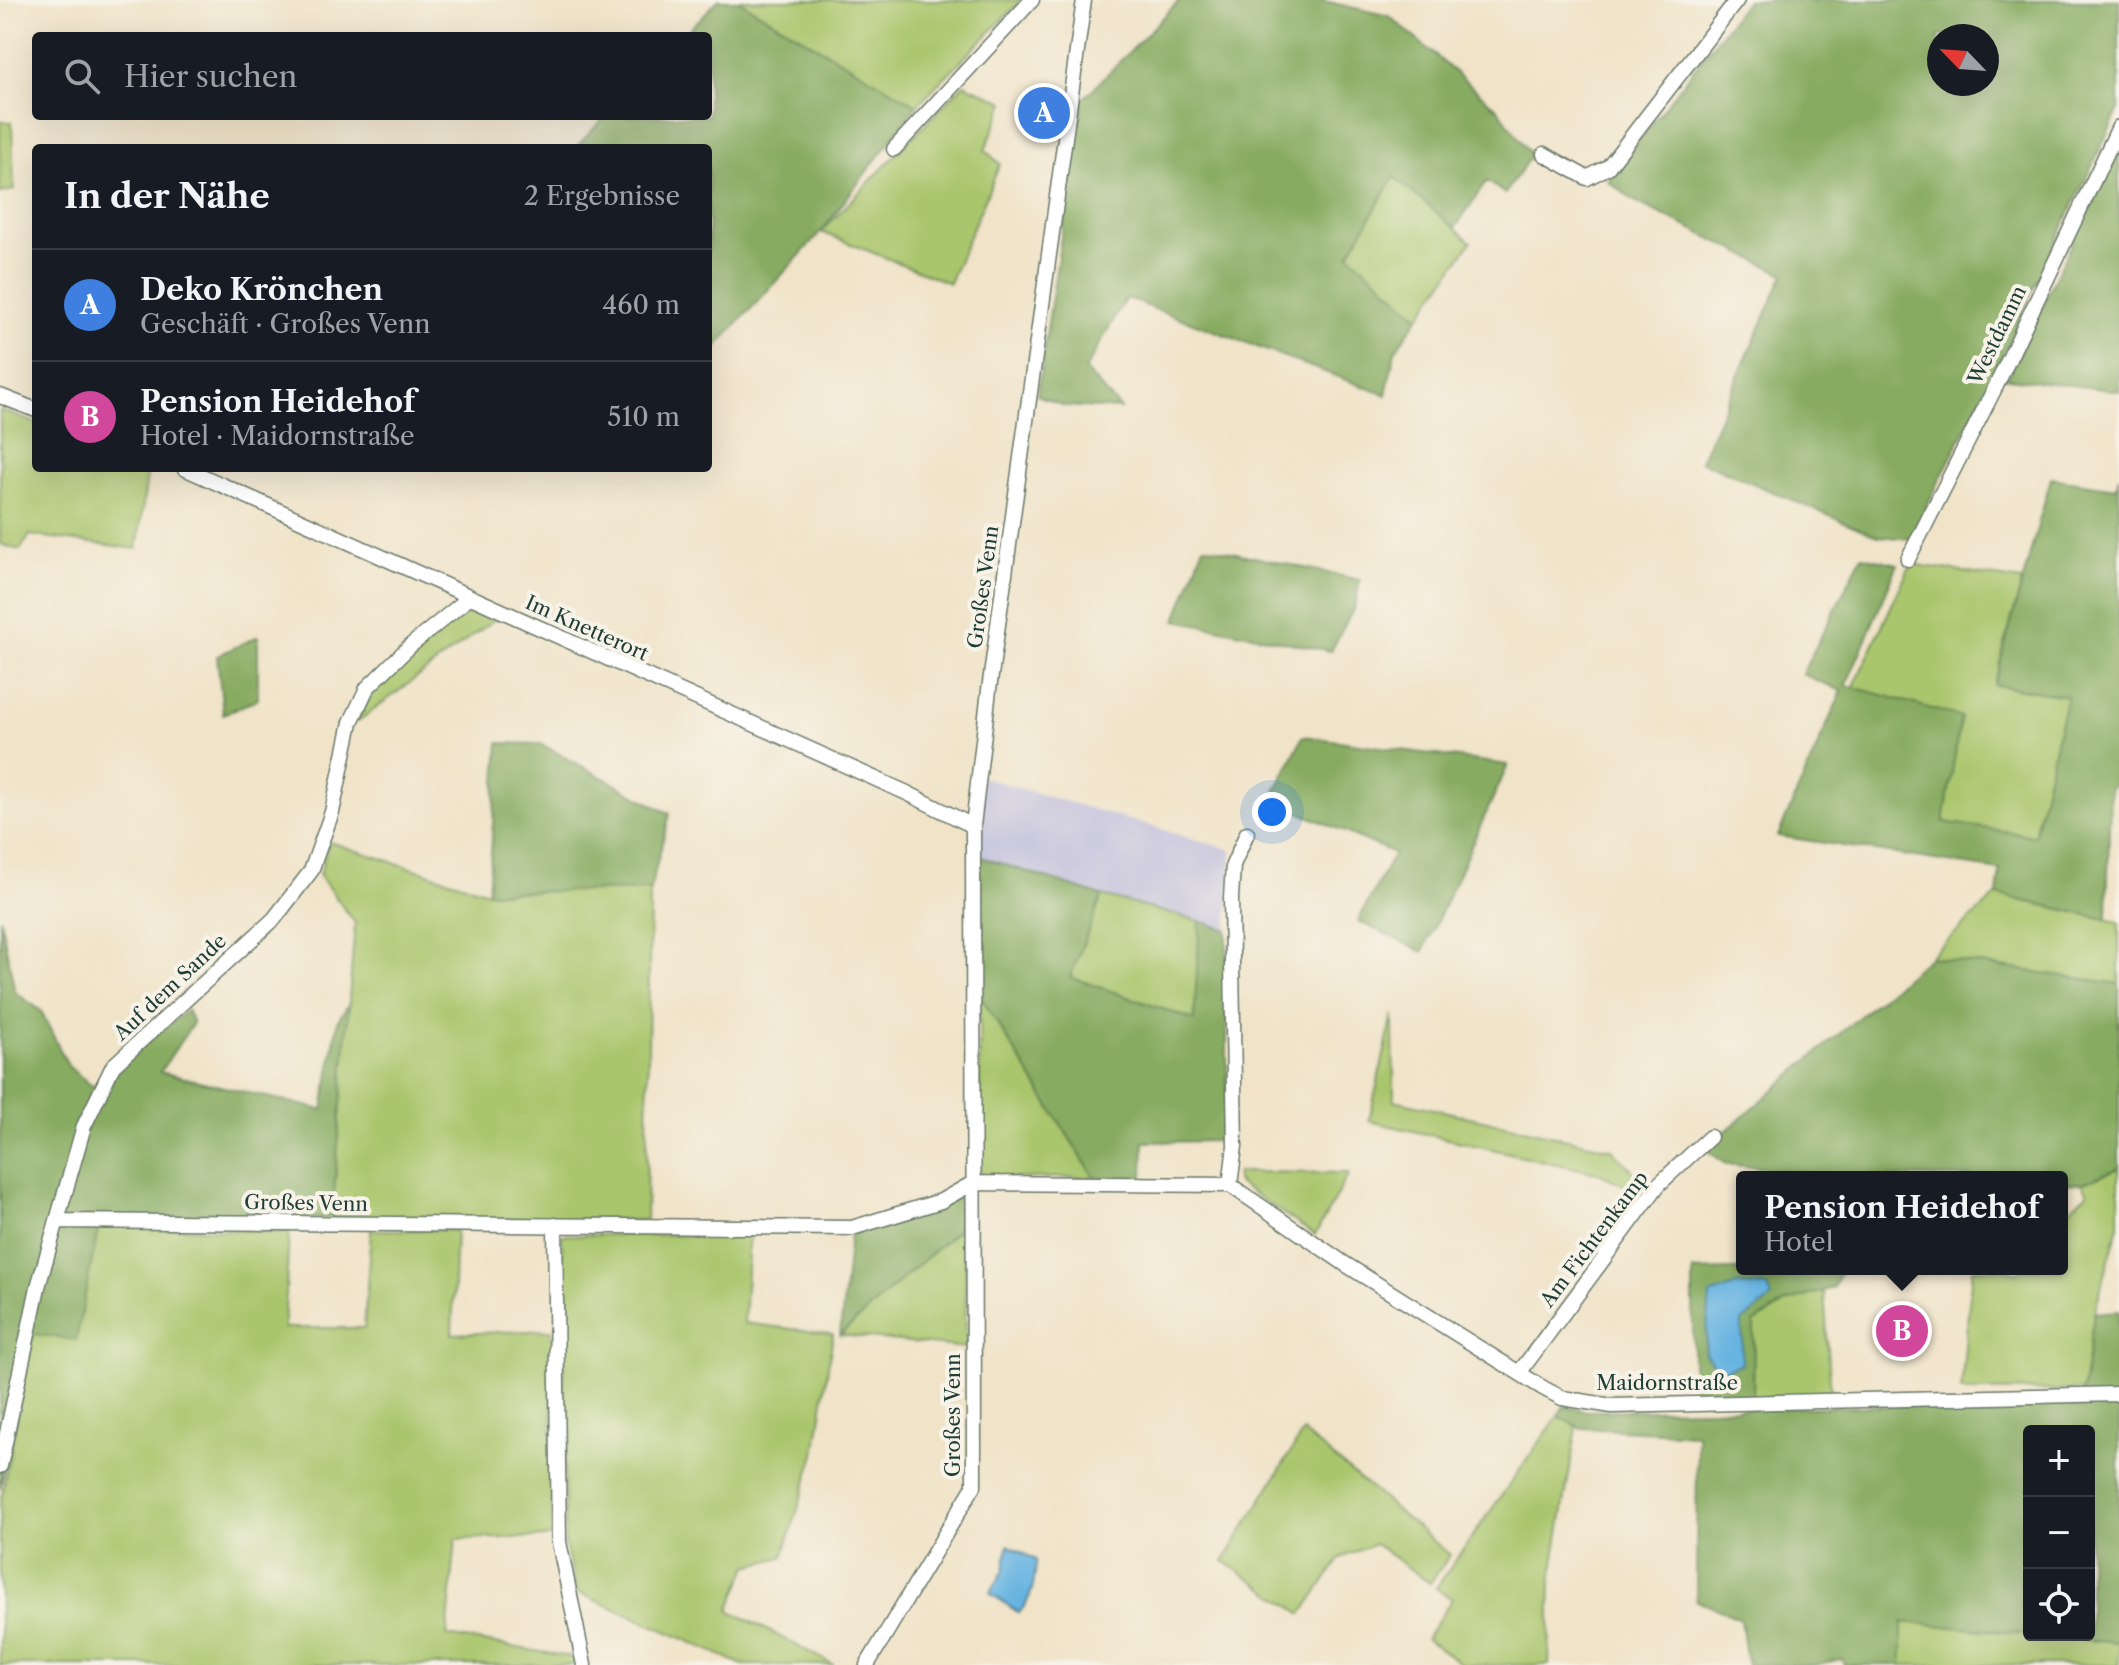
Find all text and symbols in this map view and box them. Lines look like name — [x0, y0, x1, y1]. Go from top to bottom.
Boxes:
north arrow — [1927, 24, 1999, 96]
search box — [32, 32, 712, 120]
icon: search — [60, 54, 104, 98]
text: Hier suchen — [124, 58, 297, 95]
pin: A — [1018, 83, 1070, 143]
text: In der Nähe — [64, 175, 270, 217]
text: 2 Ergebnisse — [524, 180, 680, 212]
text: Deko Krönchen — [140, 271, 383, 308]
street label: Westdamm — [1962, 281, 2031, 389]
text: A — [80, 289, 100, 321]
text: 460 m — [602, 289, 680, 321]
text: Geschäft · Großes Venn — [140, 308, 430, 340]
text: Pension Heidehof — [140, 383, 415, 420]
text: B — [80, 401, 100, 433]
text: 510 m — [607, 401, 680, 433]
text: Hotel · Maidornstraße — [140, 420, 414, 452]
street label: Großes Venn — [963, 524, 1004, 650]
street label: Im Knetterort — [522, 590, 652, 666]
your location — [1252, 792, 1292, 832]
street label: Auf dem Sande — [108, 929, 231, 1046]
street label: Am Fichtenkamp — [1534, 1166, 1653, 1313]
popup — [1736, 1171, 2068, 1275]
text: Pension Heidehof — [1764, 1189, 2040, 1226]
street label: Großes Venn — [244, 1190, 369, 1216]
text: Hotel — [1764, 1226, 1833, 1258]
pin: B — [1876, 1301, 1928, 1361]
street label: Großes Venn — [941, 1353, 965, 1477]
street label: Maidornstraße — [1596, 1371, 1738, 1395]
map controls — [2023, 1425, 2095, 1641]
button: + — [2023, 1425, 2095, 1497]
button: − — [2023, 1497, 2095, 1569]
button: locate — [2023, 1569, 2095, 1641]

